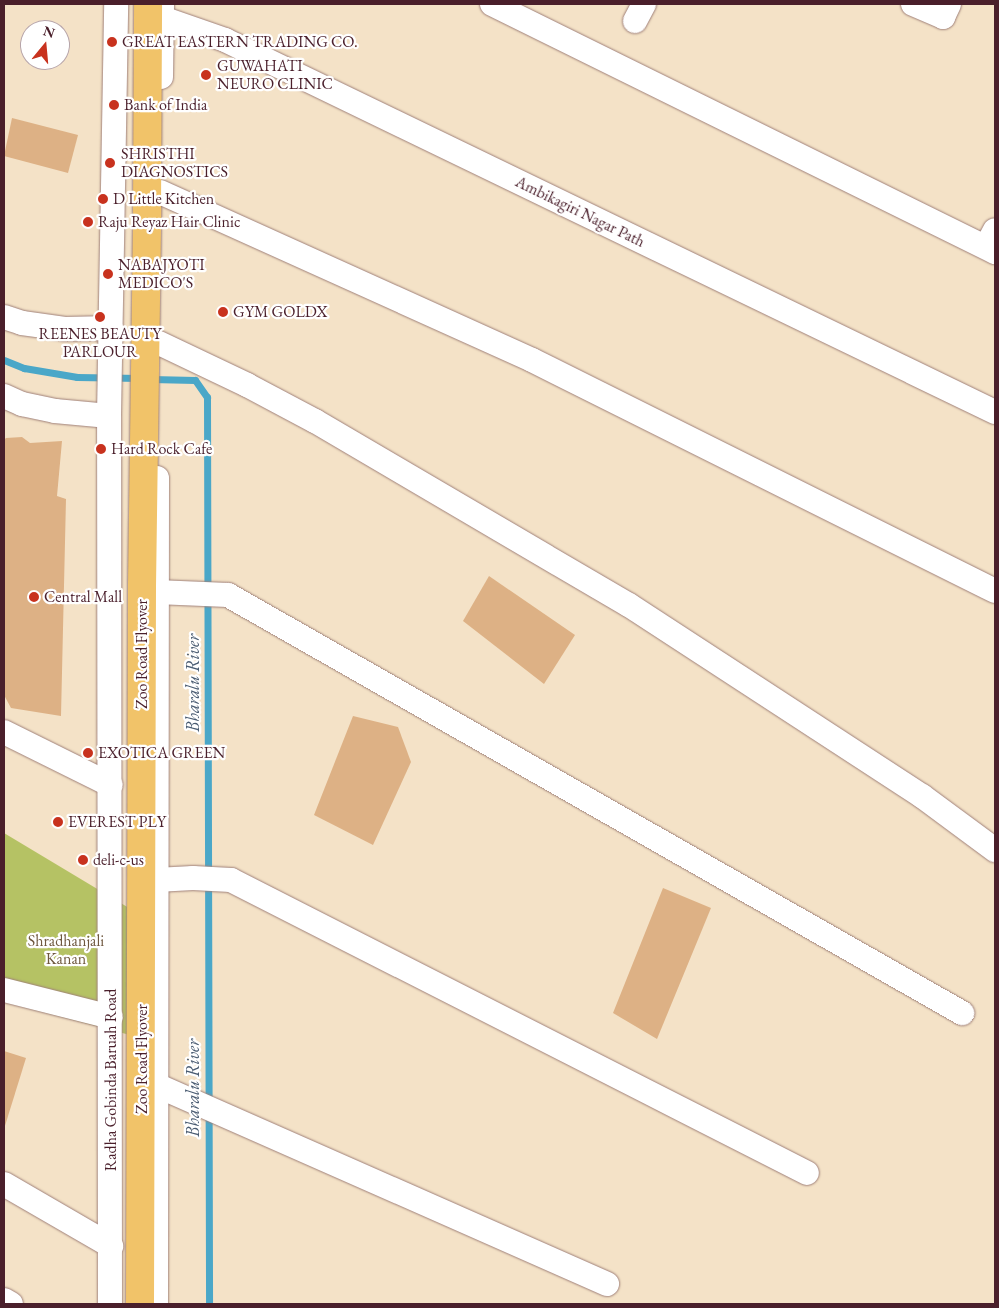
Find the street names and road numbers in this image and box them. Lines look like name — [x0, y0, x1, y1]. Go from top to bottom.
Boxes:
street label: Ambikagiri Nagar Path — [512, 172, 648, 252]
street label: Zoo Road Flyover — [132, 599, 152, 709]
street label: Radha Gobinda Baruah Road — [101, 989, 121, 1171]
street label: Zoo Road Flyover — [132, 1004, 152, 1114]

